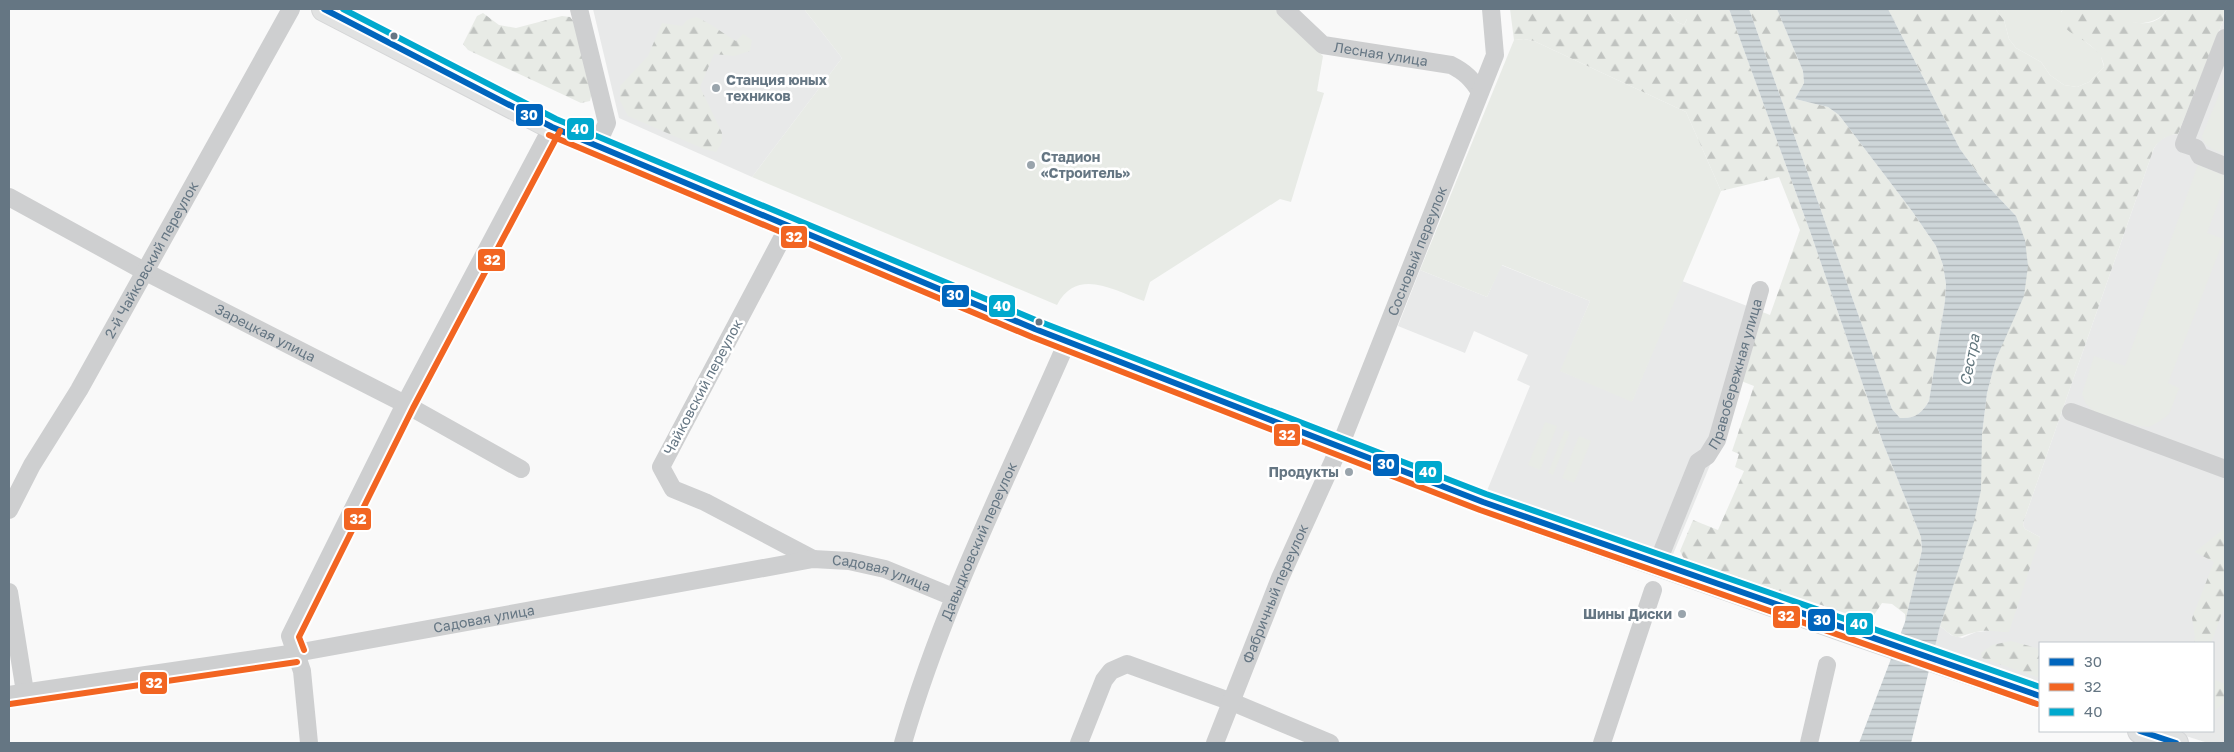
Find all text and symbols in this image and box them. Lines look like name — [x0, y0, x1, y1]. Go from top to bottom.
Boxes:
unlabelled marker — [389, 31, 399, 41]
street label: Лесная улица — [1333, 38, 1429, 69]
place label: Станция юных техников — [726, 71, 827, 104]
marker: Станция юных техников — [710, 82, 722, 94]
line badge: 30 — [515, 103, 544, 127]
text: 30 — [520, 106, 538, 123]
line badge: 40 — [566, 117, 595, 141]
text: 40 — [571, 120, 589, 137]
place label: Стадион «Строитель» — [1041, 148, 1131, 181]
marker: Стадион «Строитель» — [1025, 159, 1037, 171]
street label: 2-й Чайковский переулок — [101, 178, 201, 341]
street label: Сосновый переулок — [1383, 184, 1450, 318]
line badge: 32 — [780, 225, 808, 249]
text: 32 — [785, 228, 803, 245]
line badge: 32 — [477, 248, 506, 272]
text: 32 — [483, 251, 501, 268]
line badge: 30 — [941, 284, 970, 308]
text: 30 — [946, 286, 964, 303]
line badge: 40 — [988, 294, 1016, 318]
text: 40 — [993, 297, 1011, 314]
street label: Правобережная улица — [1704, 297, 1765, 453]
street label: Зарецкая улица — [212, 300, 319, 365]
street label: Чайковский переулок — [660, 316, 746, 458]
unlabelled marker — [1034, 317, 1044, 327]
water label: Сестра — [1955, 332, 1983, 387]
line badge: 32 — [1273, 423, 1301, 447]
text: 32 — [1278, 426, 1296, 443]
line badge: 30 — [1372, 453, 1400, 477]
text: 30 — [1377, 455, 1395, 472]
street label: Давыдковский переулок — [937, 459, 1020, 622]
line badge: 40 — [1414, 460, 1443, 484]
place label: Продукты — [1269, 463, 1339, 480]
text: 40 — [1419, 463, 1437, 480]
marker: Продукты — [1343, 466, 1355, 478]
line badge: 32 — [343, 507, 372, 531]
text: 32 — [349, 510, 367, 527]
street label: Фабричный переулок — [1238, 521, 1311, 666]
street label: Садовая улица — [832, 551, 934, 595]
street label: Садовая улица — [432, 601, 536, 636]
place label: Шины Диски — [1583, 605, 1672, 622]
line badge: 32 — [1772, 605, 1801, 629]
text: 32 — [1777, 607, 1795, 624]
marker: Шины Диски — [1676, 608, 1688, 620]
line badge: 30 — [1807, 608, 1836, 632]
text: 30 — [1813, 611, 1831, 628]
line badge: 40 — [1845, 612, 1874, 636]
text: 40 — [1850, 615, 1868, 632]
legend — [2039, 642, 2214, 732]
text: 30 — [2084, 652, 2102, 670]
line badge: 32 — [139, 671, 168, 695]
text: 32 — [145, 674, 163, 691]
text: 32 — [2084, 677, 2101, 695]
text: 40 — [2084, 702, 2102, 720]

